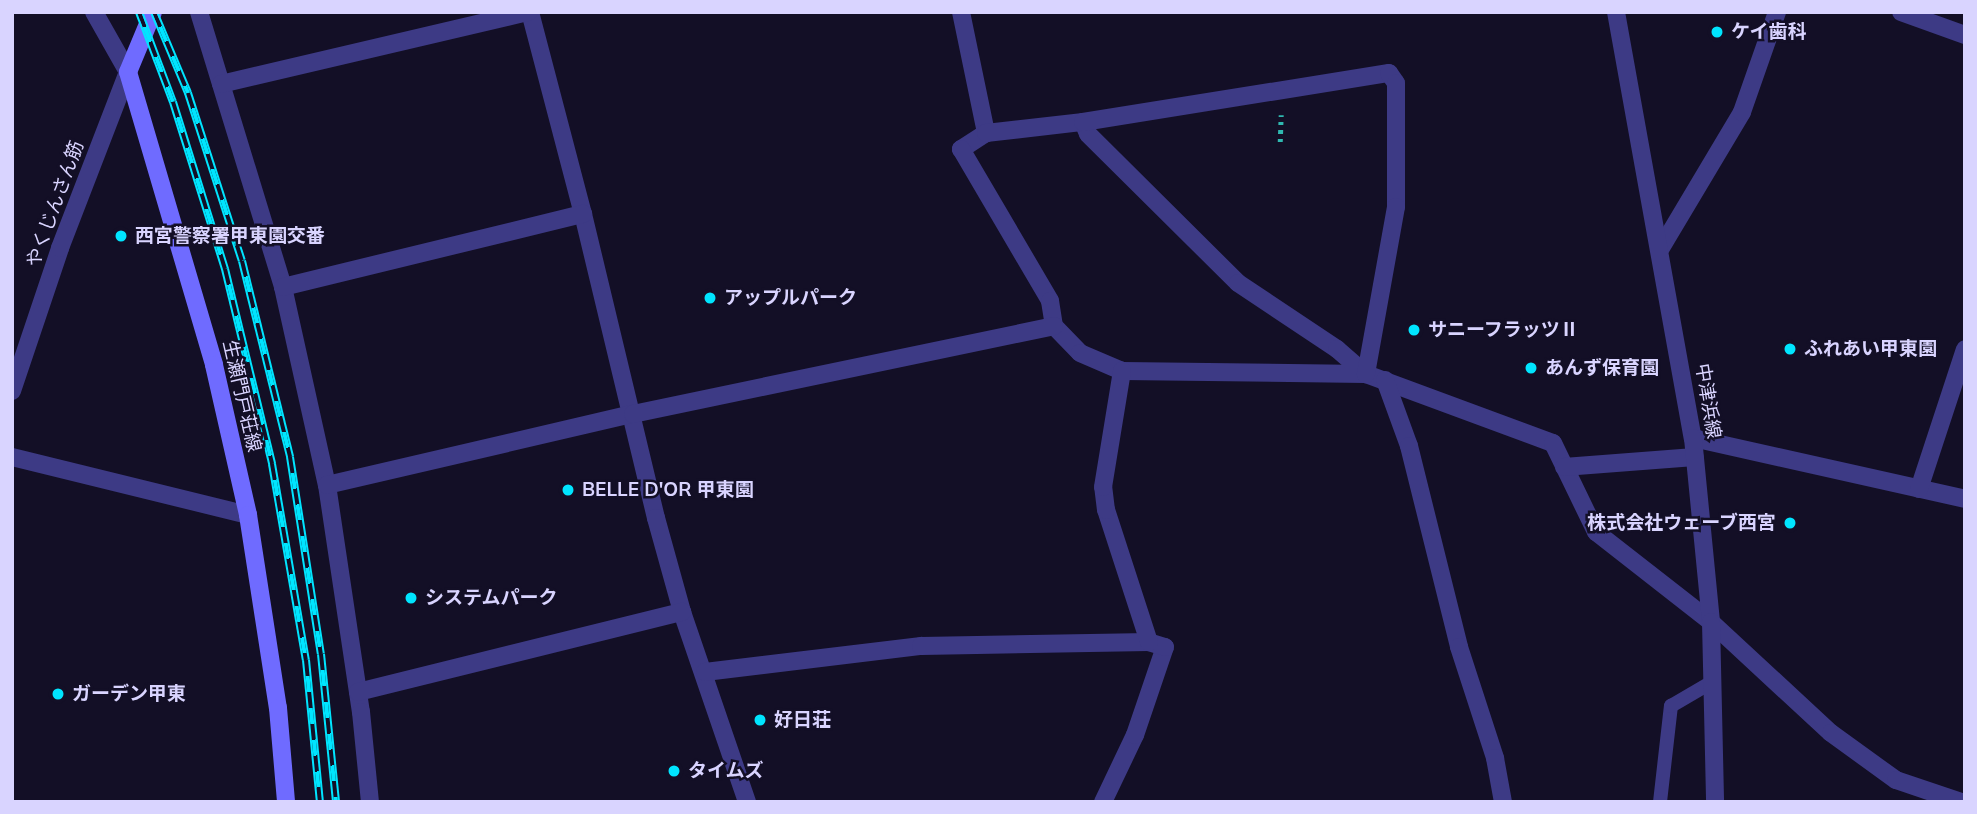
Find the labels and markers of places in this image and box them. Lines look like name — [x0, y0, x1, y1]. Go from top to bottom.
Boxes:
place label: ケイ歯科 — [1731, 21, 1807, 43]
marker: ケイ歯科 — [1709, 24, 1725, 40]
place label: 西宮警察署甲東園交番 — [135, 225, 325, 247]
marker: 西宮警察署甲東園交番 — [113, 228, 129, 244]
place label: アップルパーク — [724, 287, 857, 309]
marker: アップルパーク — [702, 290, 718, 306]
place label: サニーフラッツⅡ — [1428, 319, 1580, 341]
marker: サニーフラッツⅡ — [1406, 322, 1422, 338]
place label: ふれあい甲東園 — [1804, 338, 1937, 360]
marker: ふれあい甲東園 — [1782, 341, 1798, 357]
place label: あんず保育園 — [1545, 357, 1659, 379]
marker: あんず保育園 — [1523, 360, 1539, 376]
place label: BELLE D'OR 甲東園 — [582, 479, 754, 501]
marker: BELLE D'OR 甲東園 — [560, 482, 576, 498]
place label: 株式会社ウェーブ西宮 — [1586, 512, 1776, 534]
marker: 株式会社ウェーブ西宮 — [1782, 515, 1798, 531]
place label: システムパーク — [425, 587, 558, 609]
marker: システムパーク — [403, 590, 419, 606]
place label: ガーデン甲東 — [72, 683, 186, 705]
marker: ガーデン甲東 — [50, 686, 66, 702]
place label: 好日荘 — [774, 709, 831, 731]
marker: 好日荘 — [752, 712, 768, 728]
place label: タイムズ — [688, 760, 764, 782]
marker: タイムズ — [666, 763, 682, 779]

